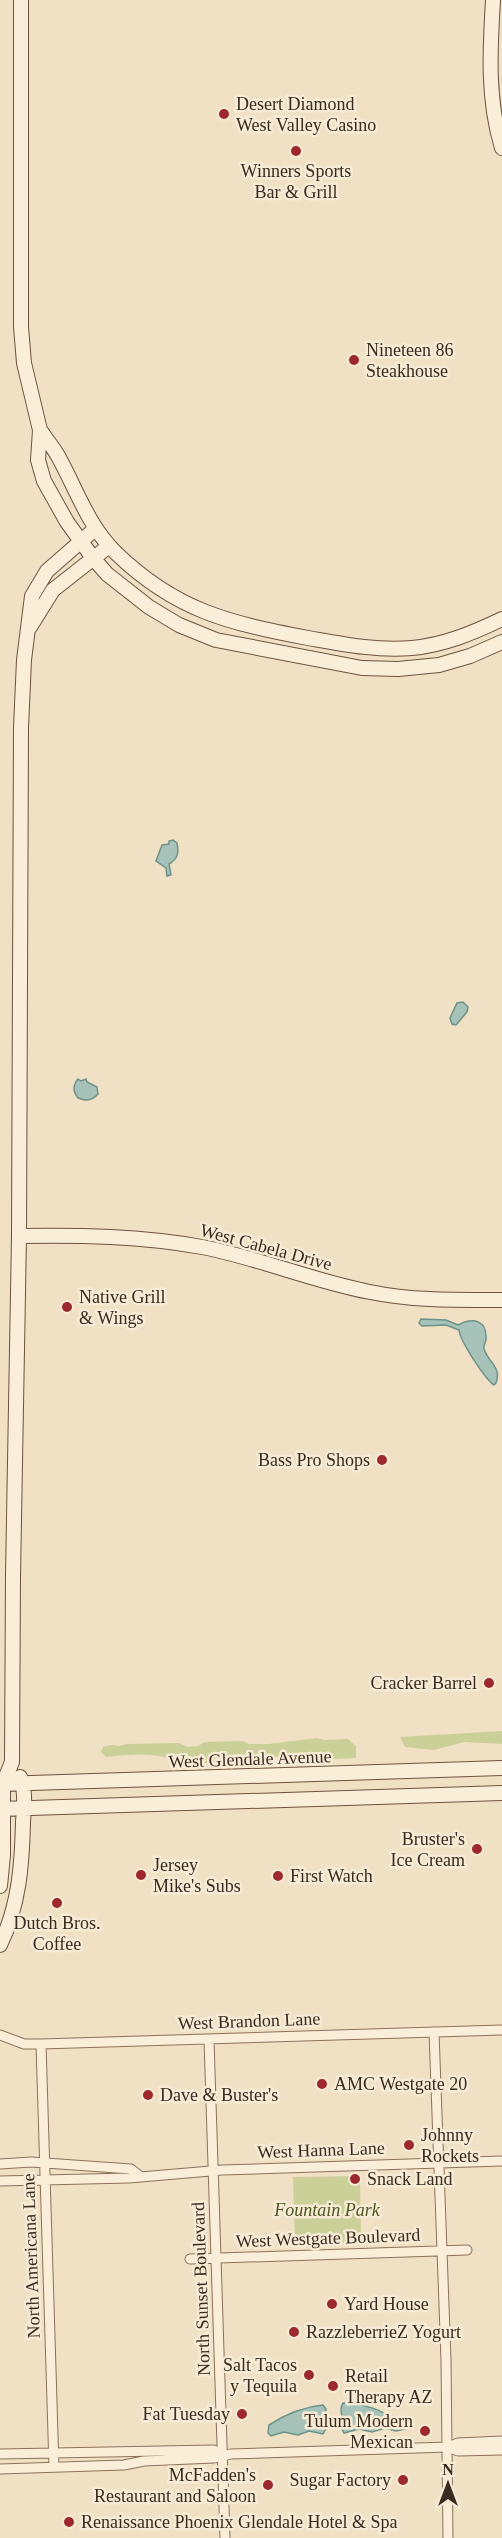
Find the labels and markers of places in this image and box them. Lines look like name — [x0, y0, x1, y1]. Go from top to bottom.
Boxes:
place label: Desert Diamond West Valley Casino — [236, 94, 376, 135]
marker: Desert Diamond West Valley Casino — [217, 107, 231, 121]
marker: Winners Sports Bar & Grill — [289, 144, 303, 158]
place label: Winners Sports Bar & Grill — [241, 161, 351, 202]
place label: Nineteen 86 Steakhouse — [366, 340, 453, 381]
marker: Nineteen 86 Steakhouse — [347, 353, 361, 367]
place label: Native Grill & Wings — [79, 1287, 165, 1328]
marker: Native Grill & Wings — [60, 1300, 74, 1314]
place label: Bass Pro Shops — [258, 1450, 370, 1470]
marker: Bass Pro Shops — [375, 1453, 389, 1467]
place label: Cracker Barrel — [371, 1673, 477, 1693]
marker: Cracker Barrel — [482, 1676, 496, 1690]
place label: Bruster's Ice Cream — [391, 1829, 465, 1870]
marker: Bruster's Ice Cream — [470, 1842, 484, 1856]
place label: Jersey Mike's Subs — [153, 1855, 241, 1896]
place label: First Watch — [290, 1866, 373, 1886]
marker: Jersey Mike's Subs — [134, 1868, 148, 1882]
marker: First Watch — [271, 1869, 285, 1883]
marker: Dutch Bros. Coffee — [50, 1896, 64, 1910]
place label: Dutch Bros. Coffee — [14, 1913, 101, 1954]
place label: AMC Westgate 20 — [334, 2074, 467, 2094]
marker: AMC Westgate 20 — [315, 2077, 329, 2091]
place label: Dave & Buster's — [160, 2085, 278, 2105]
marker: Dave & Buster's — [141, 2088, 155, 2102]
place label: Johnny Rockets — [421, 2125, 479, 2166]
marker: Johnny Rockets — [402, 2138, 416, 2152]
place label: Snack Land — [367, 2169, 452, 2189]
marker: Snack Land — [348, 2172, 362, 2186]
place label: Yard House — [344, 2294, 429, 2314]
marker: Yard House — [325, 2297, 339, 2311]
place label: RazzleberrieZ Yogurt — [306, 2322, 461, 2342]
marker: RazzleberrieZ Yogurt — [287, 2325, 301, 2339]
place label: Salt Tacos y Tequila — [223, 2355, 297, 2396]
place label: Retail Therapy AZ — [345, 2366, 432, 2407]
marker: Salt Tacos y Tequila — [302, 2368, 316, 2382]
marker: Retail Therapy AZ — [326, 2379, 340, 2393]
place label: Fat Tuesday — [142, 2404, 230, 2424]
marker: Fat Tuesday — [235, 2407, 249, 2421]
place label: Tulum Modern Mexican — [304, 2411, 413, 2452]
marker: Tulum Modern Mexican — [418, 2424, 432, 2438]
place label: McFadden's Restaurant and Saloon — [94, 2465, 256, 2506]
place label: Sugar Factory — [290, 2470, 391, 2490]
marker: Sugar Factory — [396, 2473, 410, 2487]
marker: McFadden's Restaurant and Saloon — [261, 2478, 275, 2492]
place label: Renaissance Phoenix Glendale Hotel & Spa — [81, 2512, 397, 2532]
marker: Renaissance Phoenix Glendale Hotel & Spa — [62, 2515, 76, 2529]

